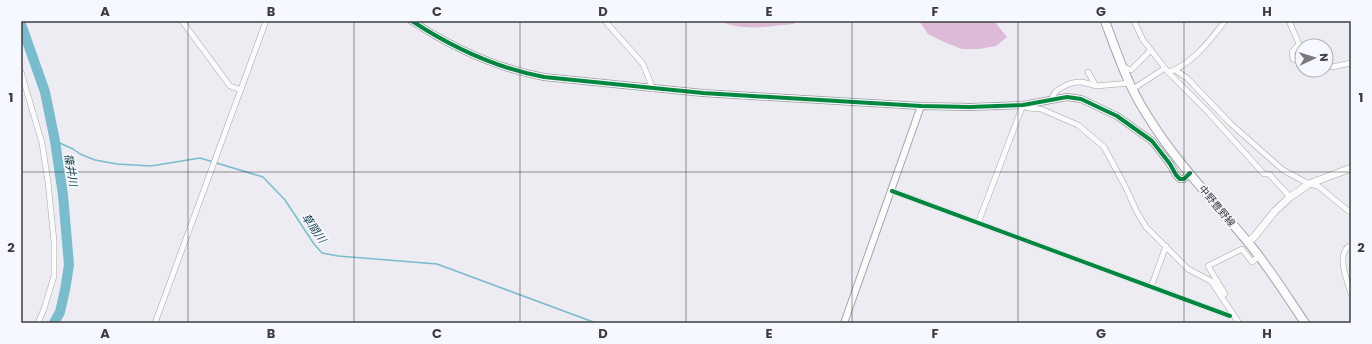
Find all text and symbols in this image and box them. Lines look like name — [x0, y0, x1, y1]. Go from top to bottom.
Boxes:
text: A — [100, 2, 110, 21]
text: B — [267, 2, 276, 21]
text: C — [432, 2, 442, 21]
text: D — [598, 2, 608, 21]
text: E — [765, 2, 773, 21]
text: F — [931, 2, 939, 21]
text: G — [1096, 2, 1106, 21]
text: H — [1262, 2, 1272, 21]
north arrow — [1294, 38, 1334, 78]
text: N — [1316, 53, 1332, 62]
text: 1 — [9, 88, 13, 107]
text: 1 — [1359, 88, 1363, 107]
water label: 篠井川 — [60, 152, 82, 189]
street label: 中野豊野線 — [1195, 182, 1239, 230]
water label: 草間川 — [298, 210, 331, 247]
text: 2 — [7, 238, 15, 257]
text: 2 — [1357, 238, 1365, 257]
text: A — [100, 324, 110, 343]
text: B — [267, 324, 276, 343]
text: C — [432, 324, 442, 343]
text: D — [598, 324, 608, 343]
text: E — [765, 324, 773, 343]
text: F — [931, 324, 939, 343]
text: G — [1096, 324, 1106, 343]
text: H — [1262, 324, 1272, 343]

